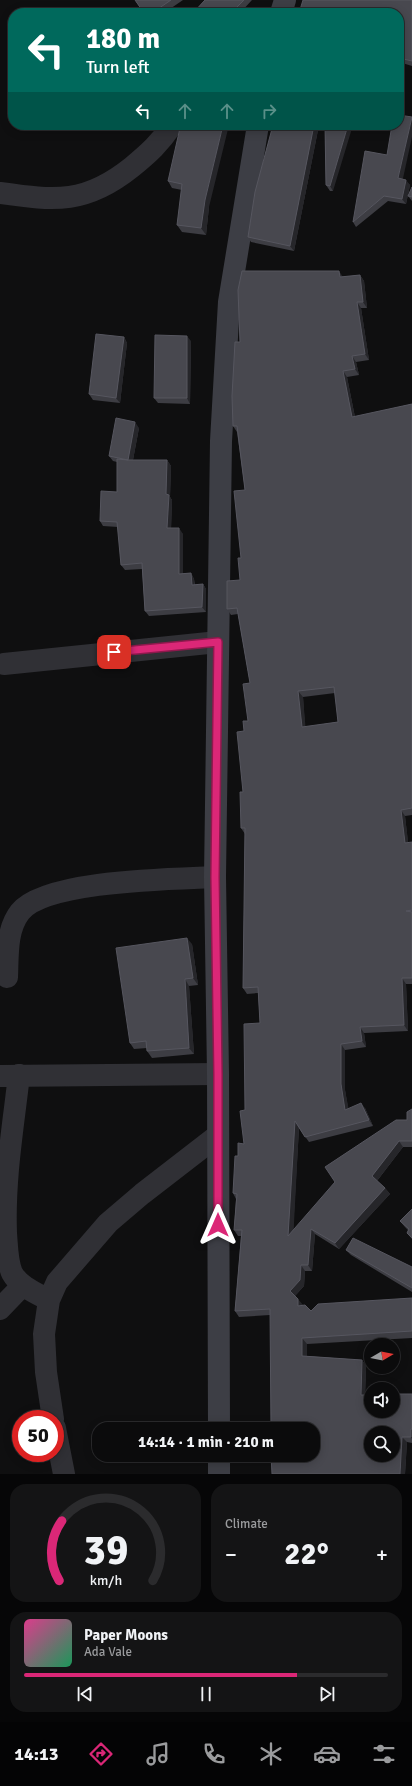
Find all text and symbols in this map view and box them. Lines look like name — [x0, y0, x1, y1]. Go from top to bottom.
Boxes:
text: 180 m — [86, 22, 160, 56]
icon: left — [20, 24, 72, 76]
text: Turn left — [86, 56, 149, 78]
icon: left — [132, 100, 154, 122]
icon: ahead — [174, 100, 196, 122]
icon: ahead — [216, 100, 238, 122]
icon: right — [258, 100, 280, 122]
pin — [97, 635, 131, 669]
icon: arrive — [103, 641, 125, 663]
position arrow — [197, 1204, 239, 1246]
north arrow — [364, 1338, 400, 1374]
map controls — [364, 1338, 400, 1462]
button: sound — [364, 1382, 400, 1418]
speed limit sign: 50 — [12, 1410, 64, 1462]
button: search — [364, 1426, 400, 1462]
text: 14:14 · 1 min · 210 m — [138, 1433, 274, 1451]
text: Climate — [225, 1516, 268, 1532]
text: 39 — [83, 1525, 128, 1576]
text: 22° — [284, 1536, 329, 1573]
text: − — [225, 1541, 237, 1568]
text: + — [376, 1541, 388, 1568]
text: km/h — [89, 1572, 122, 1589]
text: Paper Moons — [84, 1626, 168, 1644]
text: Ada Vale — [84, 1644, 132, 1660]
icon: previous — [74, 1683, 96, 1705]
icon: pause — [195, 1683, 217, 1705]
icon: next — [316, 1683, 338, 1705]
icon: directions — [87, 1740, 115, 1768]
icon: music — [144, 1740, 172, 1768]
icon: phone — [200, 1740, 228, 1768]
icon: climate — [257, 1740, 285, 1768]
icon: car — [313, 1740, 341, 1768]
icon: filters — [370, 1740, 398, 1768]
text: 14:13 — [14, 1743, 58, 1765]

